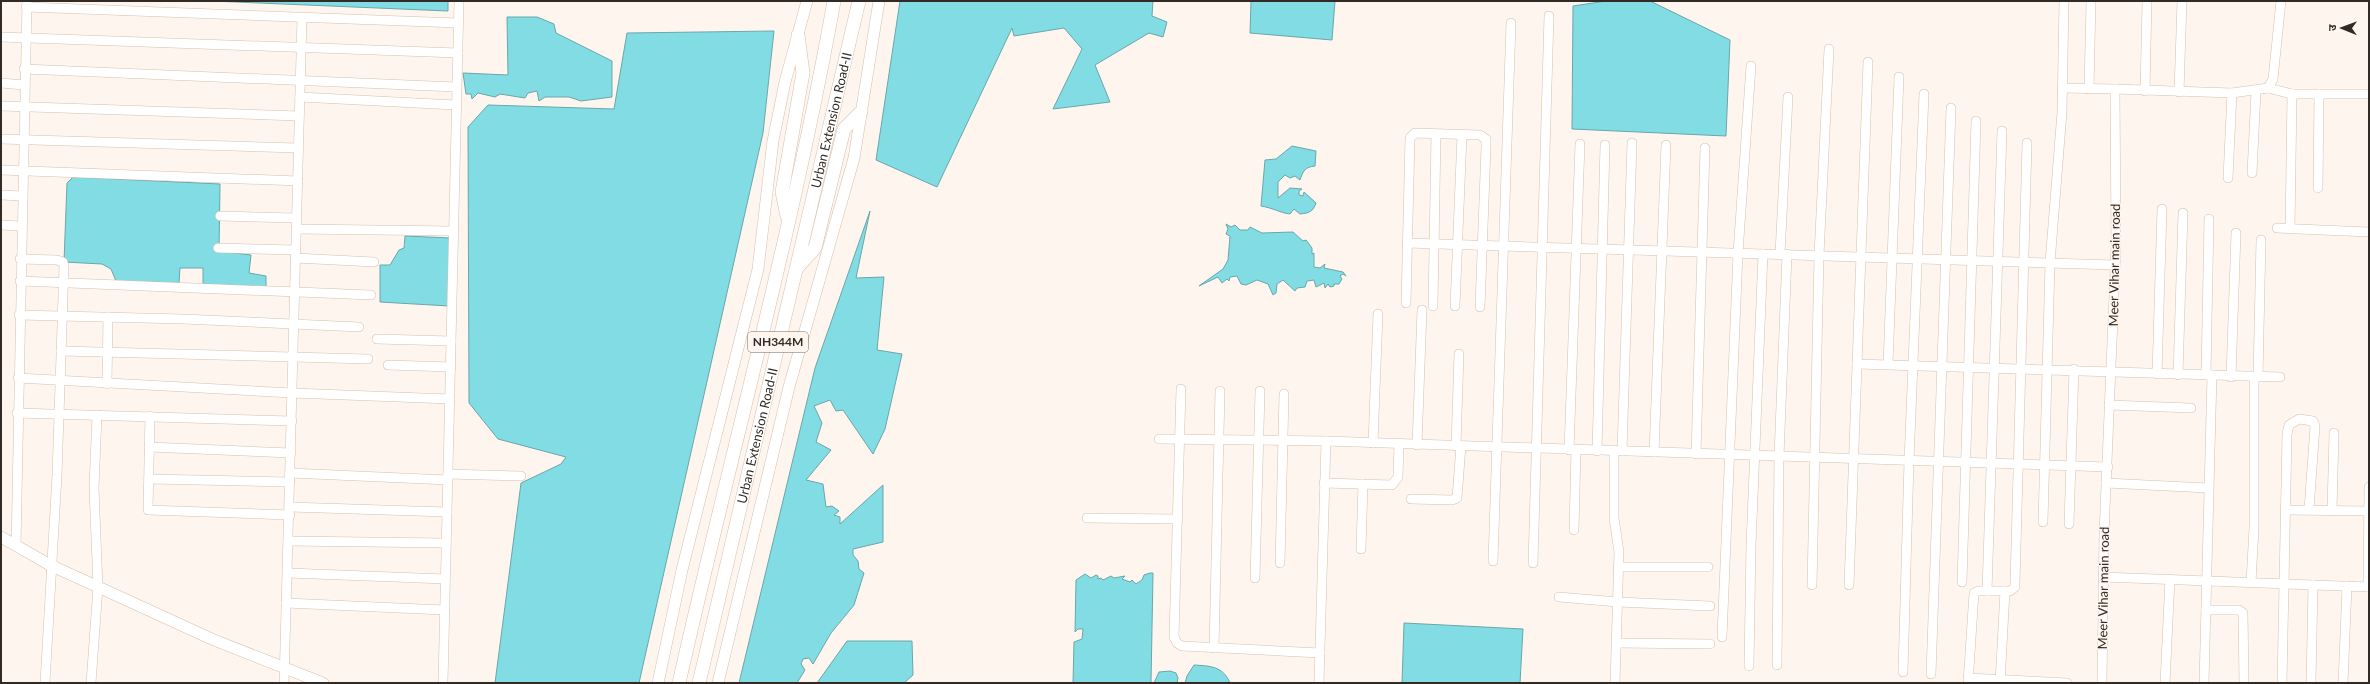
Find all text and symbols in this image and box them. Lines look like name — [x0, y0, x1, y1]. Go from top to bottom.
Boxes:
north arrow — [2322, 8, 2362, 48]
text: उ — [2325, 24, 2338, 31]
street label: Urban Extension Road-II — [807, 51, 855, 190]
street label: Meer Vihar main road — [2105, 203, 2123, 327]
road number: NH344M — [748, 332, 808, 352]
street label: Urban Extension Road-II — [733, 366, 781, 505]
street label: Meer Vihar main road — [2094, 526, 2112, 650]

